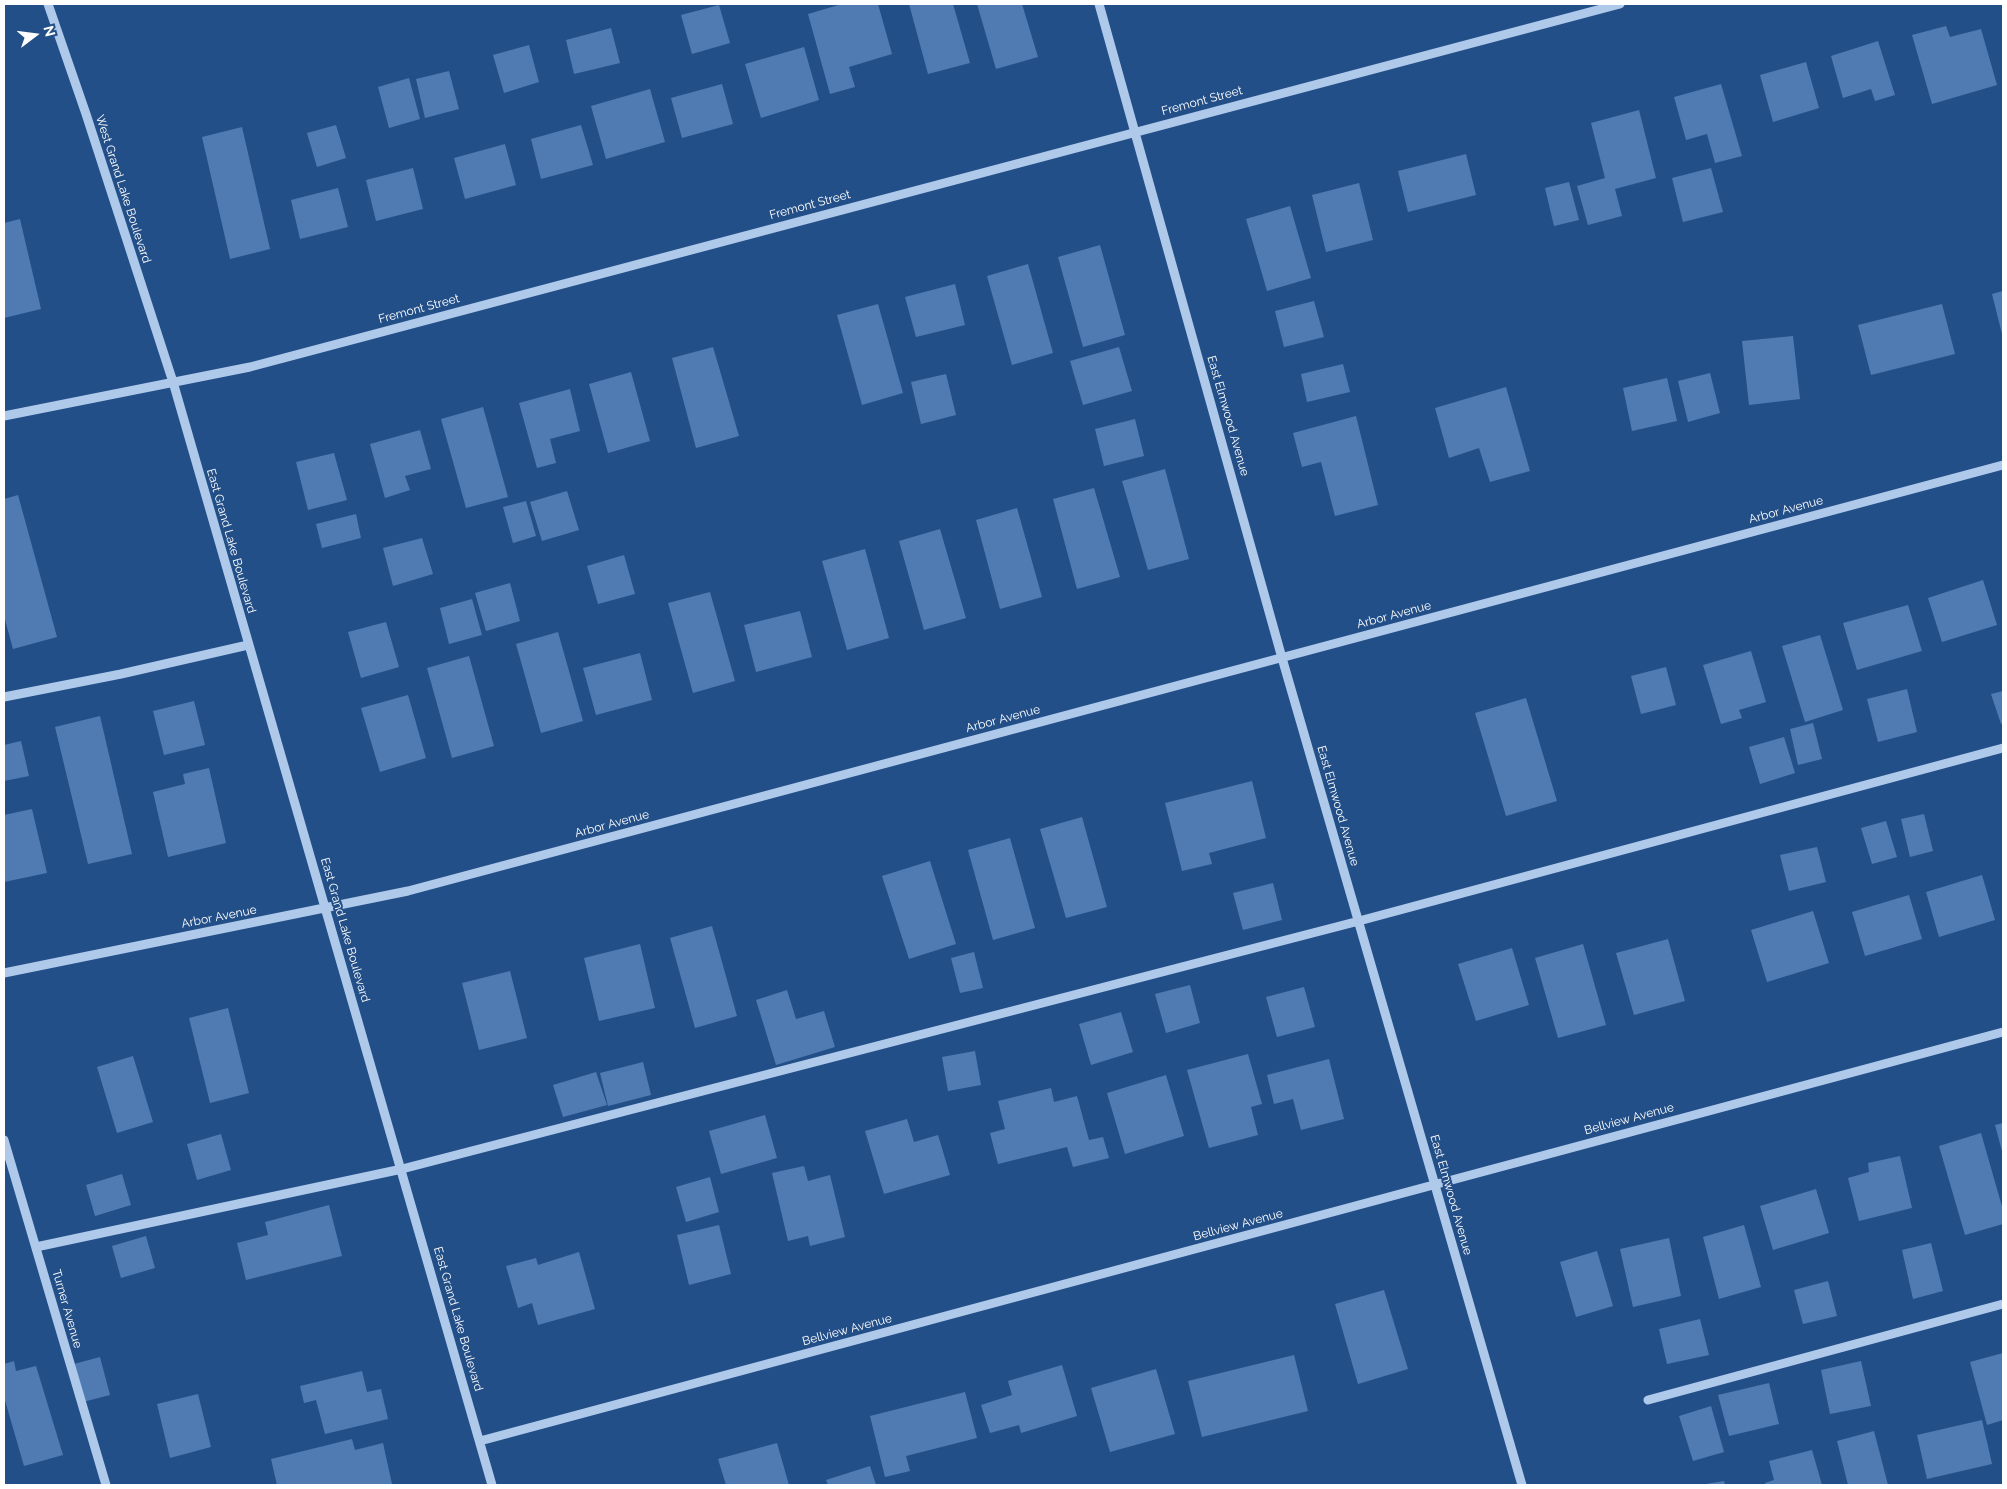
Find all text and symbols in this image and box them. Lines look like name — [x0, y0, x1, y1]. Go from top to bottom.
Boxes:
north arrow — [10, 10, 60, 60]
text: N — [40, 24, 59, 38]
street label: Fremont Street — [1160, 83, 1244, 119]
street label: West Grand Lake Boulevard — [92, 113, 154, 265]
street label: Fremont Street — [768, 187, 852, 223]
street label: Fremont Street — [377, 291, 461, 327]
street label: East Elmwood Avenue — [1204, 354, 1252, 478]
street label: East Grand Lake Boulevard — [203, 467, 259, 615]
street label: Arbor Avenue — [1747, 493, 1825, 527]
street label: Arbor Avenue — [1355, 598, 1433, 632]
street label: Arbor Avenue — [964, 702, 1042, 736]
street label: East Elmwood Avenue — [1314, 744, 1362, 868]
street label: Arbor Avenue — [573, 807, 651, 841]
street label: East Grand Lake Boulevard — [317, 856, 373, 1004]
street label: Arbor Avenue — [180, 903, 258, 931]
street label: Bellview Avenue — [1583, 1100, 1675, 1138]
street label: East Elmwood Avenue — [1427, 1133, 1475, 1257]
street label: Bellview Avenue — [1192, 1206, 1284, 1244]
street label: East Grand Lake Boulevard — [430, 1245, 486, 1393]
street label: Turner Avenue — [49, 1268, 85, 1350]
street label: Bellview Avenue — [801, 1311, 893, 1349]

